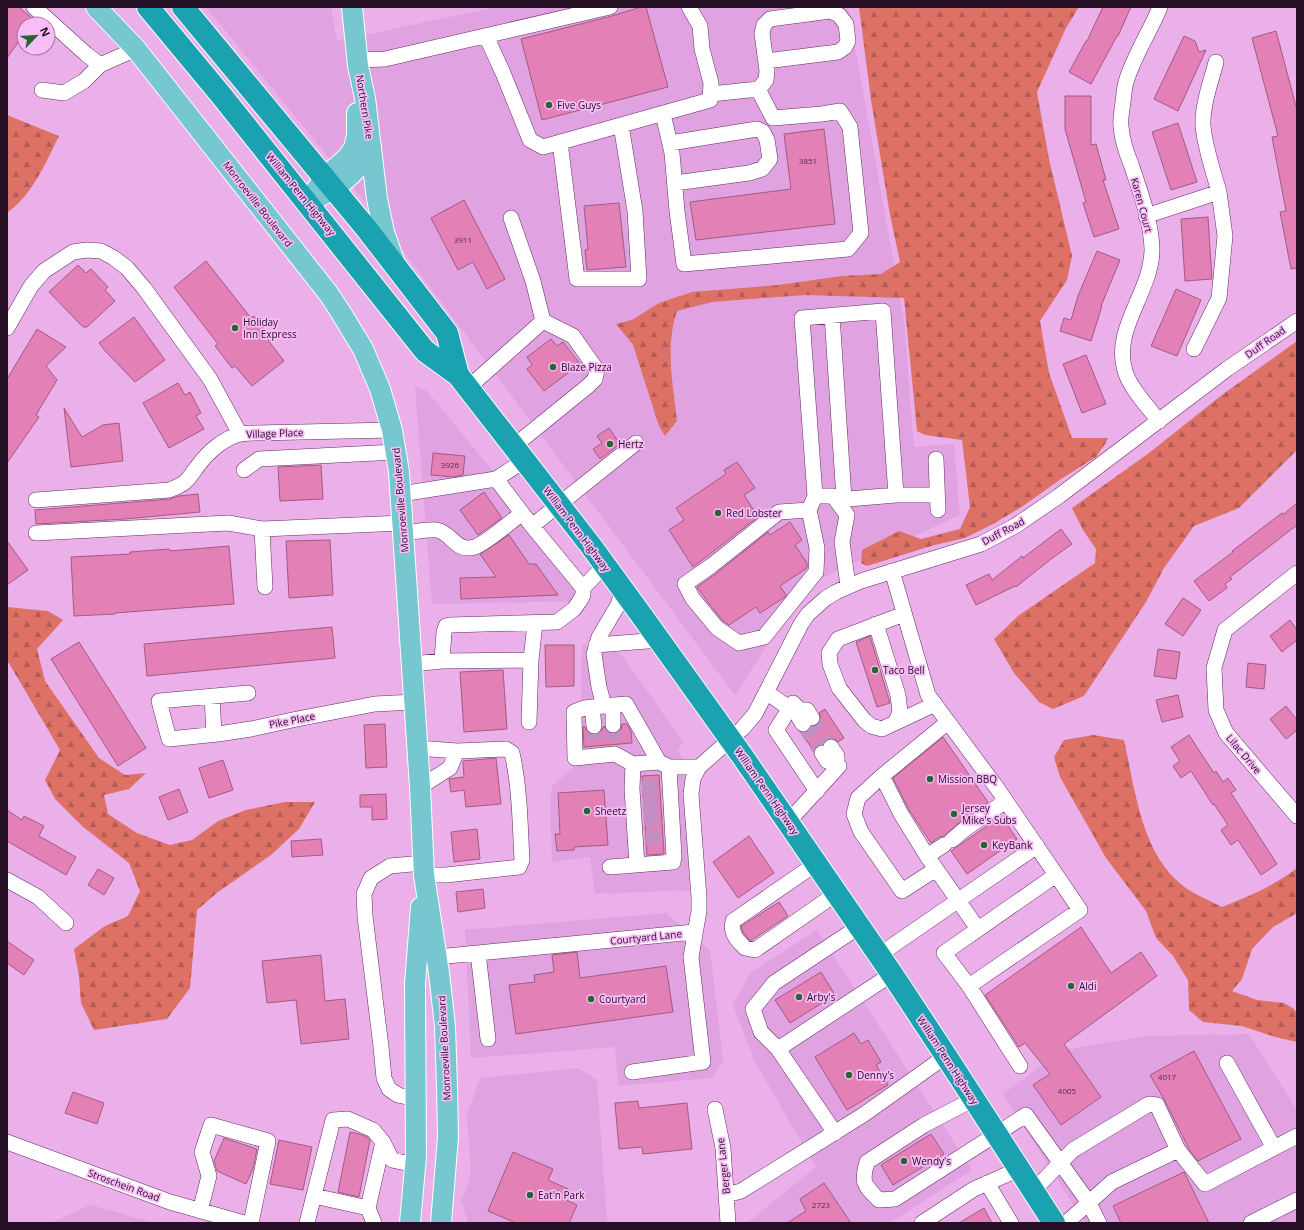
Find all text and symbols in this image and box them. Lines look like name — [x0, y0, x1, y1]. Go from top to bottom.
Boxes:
north arrow — [16, 16, 56, 56]
text: N — [37, 24, 54, 39]
street label: Northern Pike — [353, 74, 377, 141]
place label: Five Guys — [557, 98, 601, 112]
marker: Five Guys — [544, 100, 554, 110]
street label: William Penn Highway — [263, 150, 339, 239]
house number: 3851 — [799, 155, 817, 166]
street label: Monroeville Boulevard — [220, 158, 296, 250]
street label: Karen Court — [1128, 176, 1156, 234]
house number: 3911 — [454, 234, 472, 245]
place label: Holiday Inn Express — [243, 315, 297, 341]
marker: Holiday Inn Express — [230, 323, 240, 333]
street label: Duff Road — [1242, 323, 1288, 361]
place label: Blaze Pizza — [561, 360, 612, 374]
marker: Blaze Pizza — [548, 362, 558, 372]
street label: Village Place — [246, 425, 304, 441]
place label: Hertz — [618, 437, 644, 451]
marker: Hertz — [605, 439, 615, 449]
street label: Monroeville Boulevard — [388, 447, 412, 553]
house number: 3926 — [441, 459, 460, 470]
street label: William Penn Highway — [540, 484, 614, 575]
place label: Red Lobster — [726, 506, 782, 520]
marker: Red Lobster — [713, 508, 723, 518]
street label: Duff Road — [979, 514, 1027, 548]
place label: Taco Bell — [883, 663, 925, 677]
marker: Taco Bell — [870, 665, 880, 675]
street label: Pike Place — [268, 709, 317, 731]
street label: Lilac Drive — [1223, 731, 1265, 777]
street label: William Penn Highway — [732, 745, 803, 838]
place label: Mission BBQ — [938, 772, 997, 786]
marker: Mission BBQ — [925, 774, 935, 784]
place label: Jersey Mike's Subs — [961, 801, 1017, 827]
place label: Sheetz — [595, 804, 626, 818]
marker: Sheetz — [582, 806, 592, 816]
marker: Jersey Mike's Subs — [949, 809, 959, 819]
place label: KeyBank — [992, 838, 1033, 852]
marker: KeyBank — [979, 840, 989, 850]
street label: Courtyard Lane — [609, 926, 683, 948]
place label: Aldi — [1079, 979, 1097, 993]
marker: Aldi — [1066, 981, 1076, 991]
place label: Arby's — [807, 990, 836, 1004]
place label: Courtyard — [599, 992, 646, 1006]
marker: Arby's — [794, 992, 804, 1002]
marker: Courtyard — [586, 994, 596, 1004]
street label: Monroeville Boulevard — [434, 995, 454, 1101]
street label: William Penn Highway — [914, 1013, 982, 1108]
place label: Denny's — [857, 1068, 894, 1082]
marker: Denny's — [844, 1070, 854, 1080]
house number: 4017 — [1158, 1071, 1177, 1082]
house number: 4005 — [1058, 1085, 1077, 1096]
street label: Berger Lane — [713, 1137, 733, 1195]
place label: Wendy's — [912, 1154, 951, 1168]
marker: Wendy's — [899, 1156, 909, 1166]
street label: Stroschein Road — [86, 1165, 162, 1205]
place label: Eat'n Park — [538, 1188, 585, 1202]
marker: Eat'n Park — [525, 1190, 535, 1200]
house number: 2723 — [812, 1199, 831, 1210]

